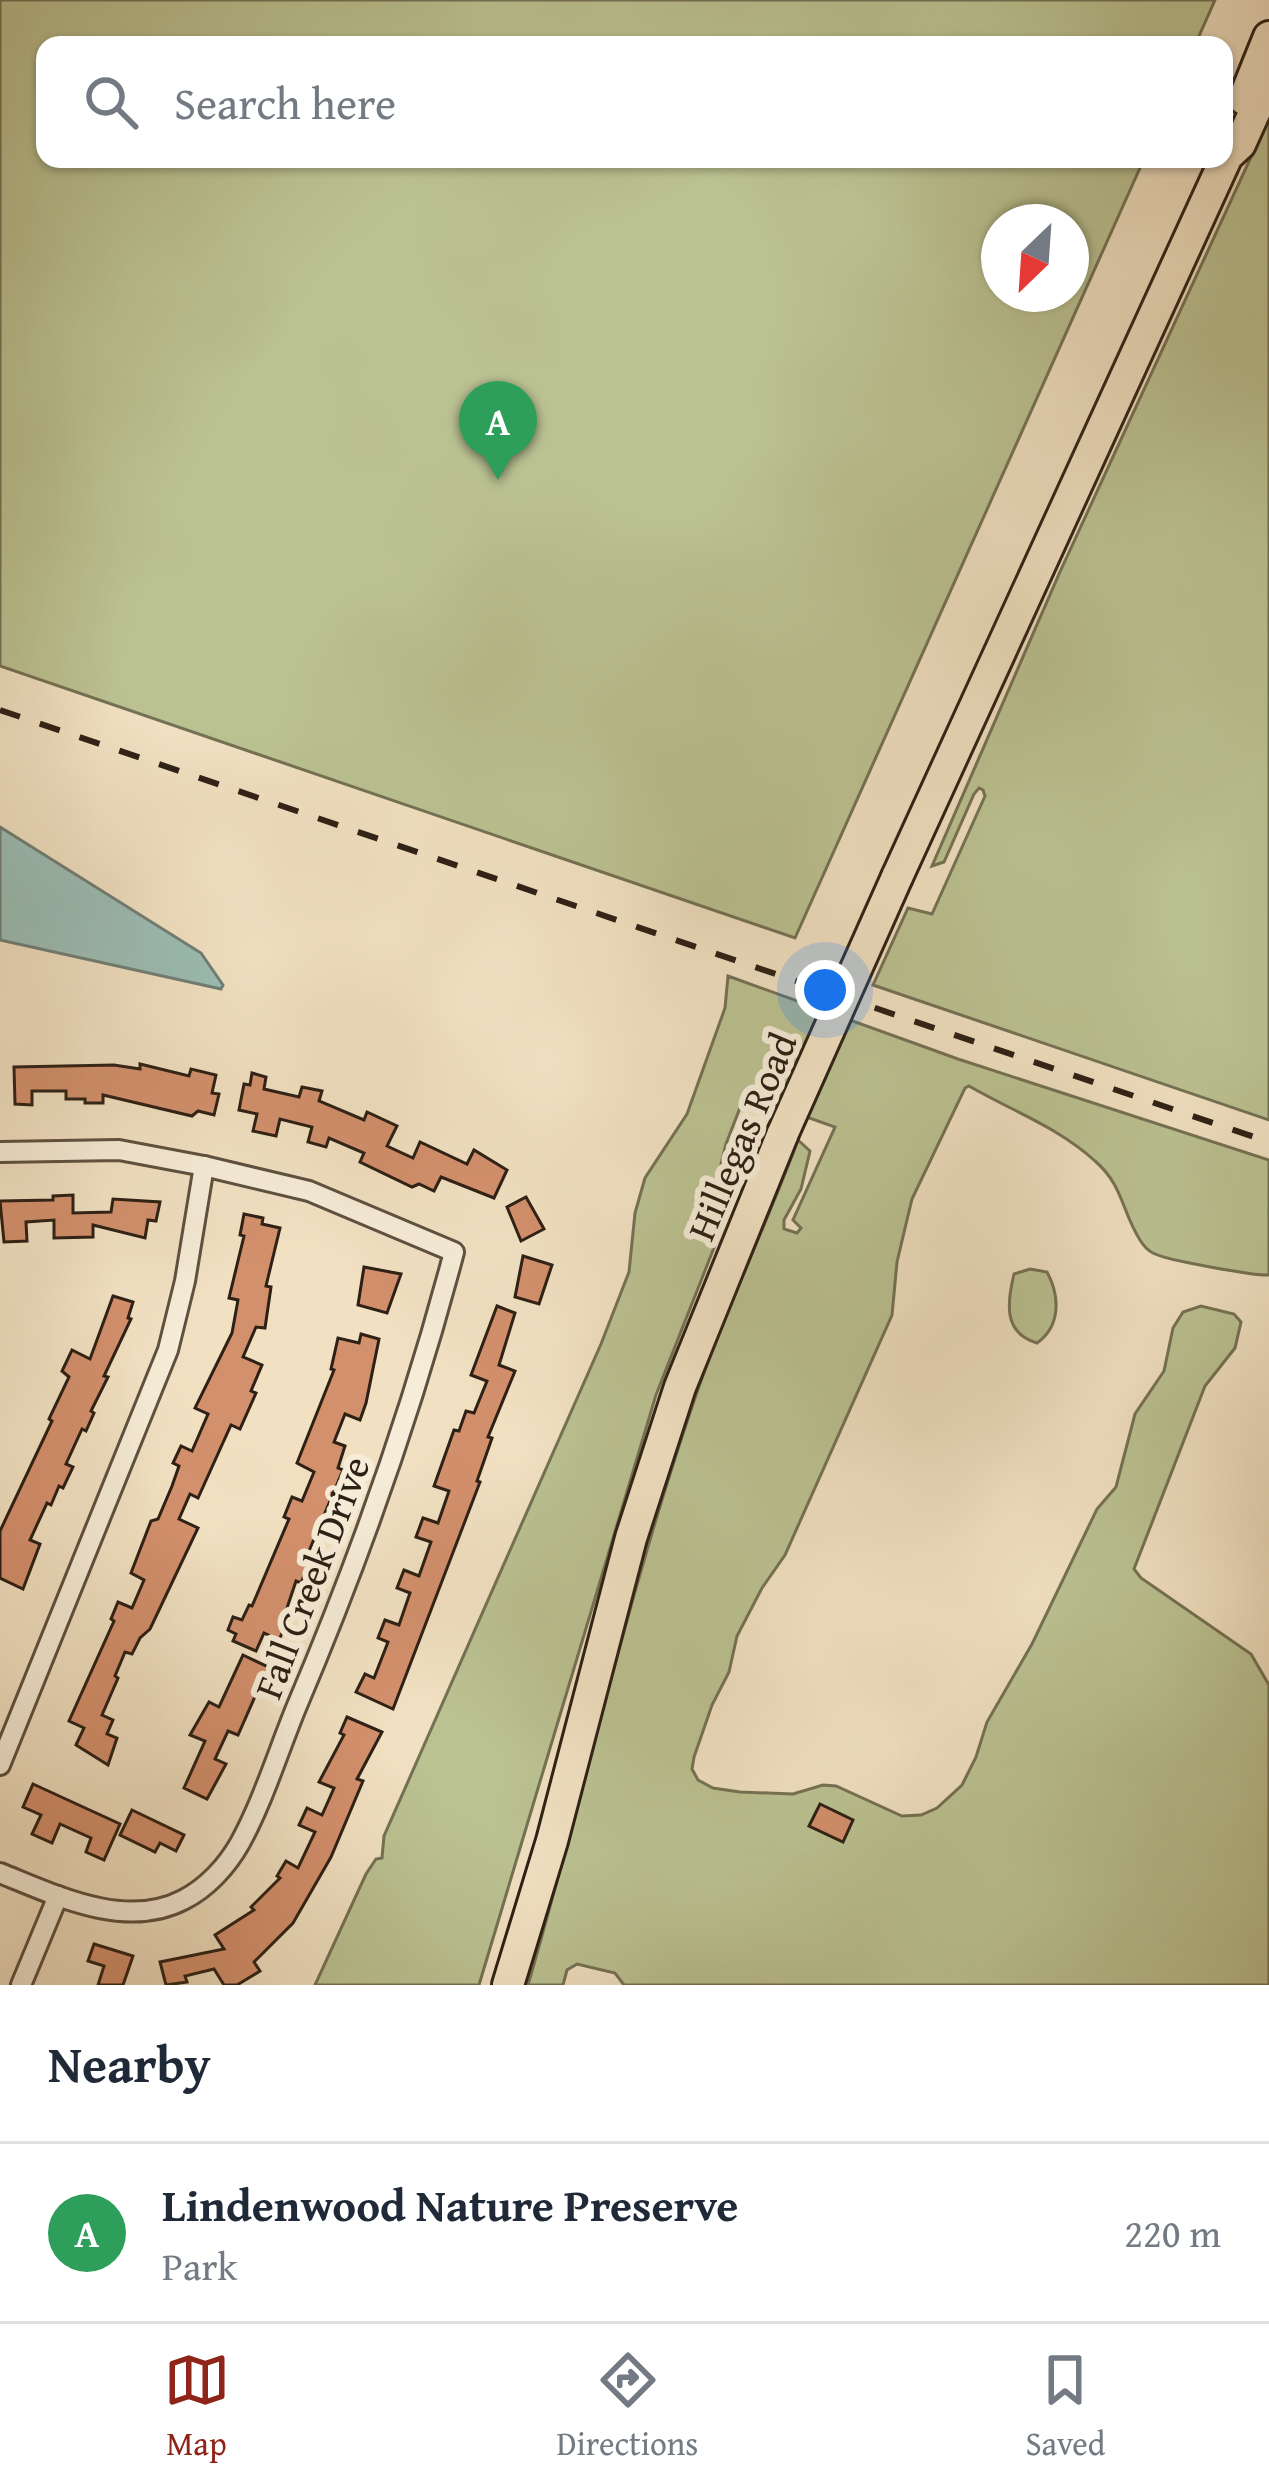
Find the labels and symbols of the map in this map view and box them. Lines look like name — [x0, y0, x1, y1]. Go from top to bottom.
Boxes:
north arrow — [981, 204, 1089, 312]
pin: A — [459, 381, 537, 480]
your location — [795, 960, 855, 1020]
street label: Hillegas Road — [672, 1023, 810, 1249]
street label: Fall Creek Drive — [239, 1447, 383, 1707]

